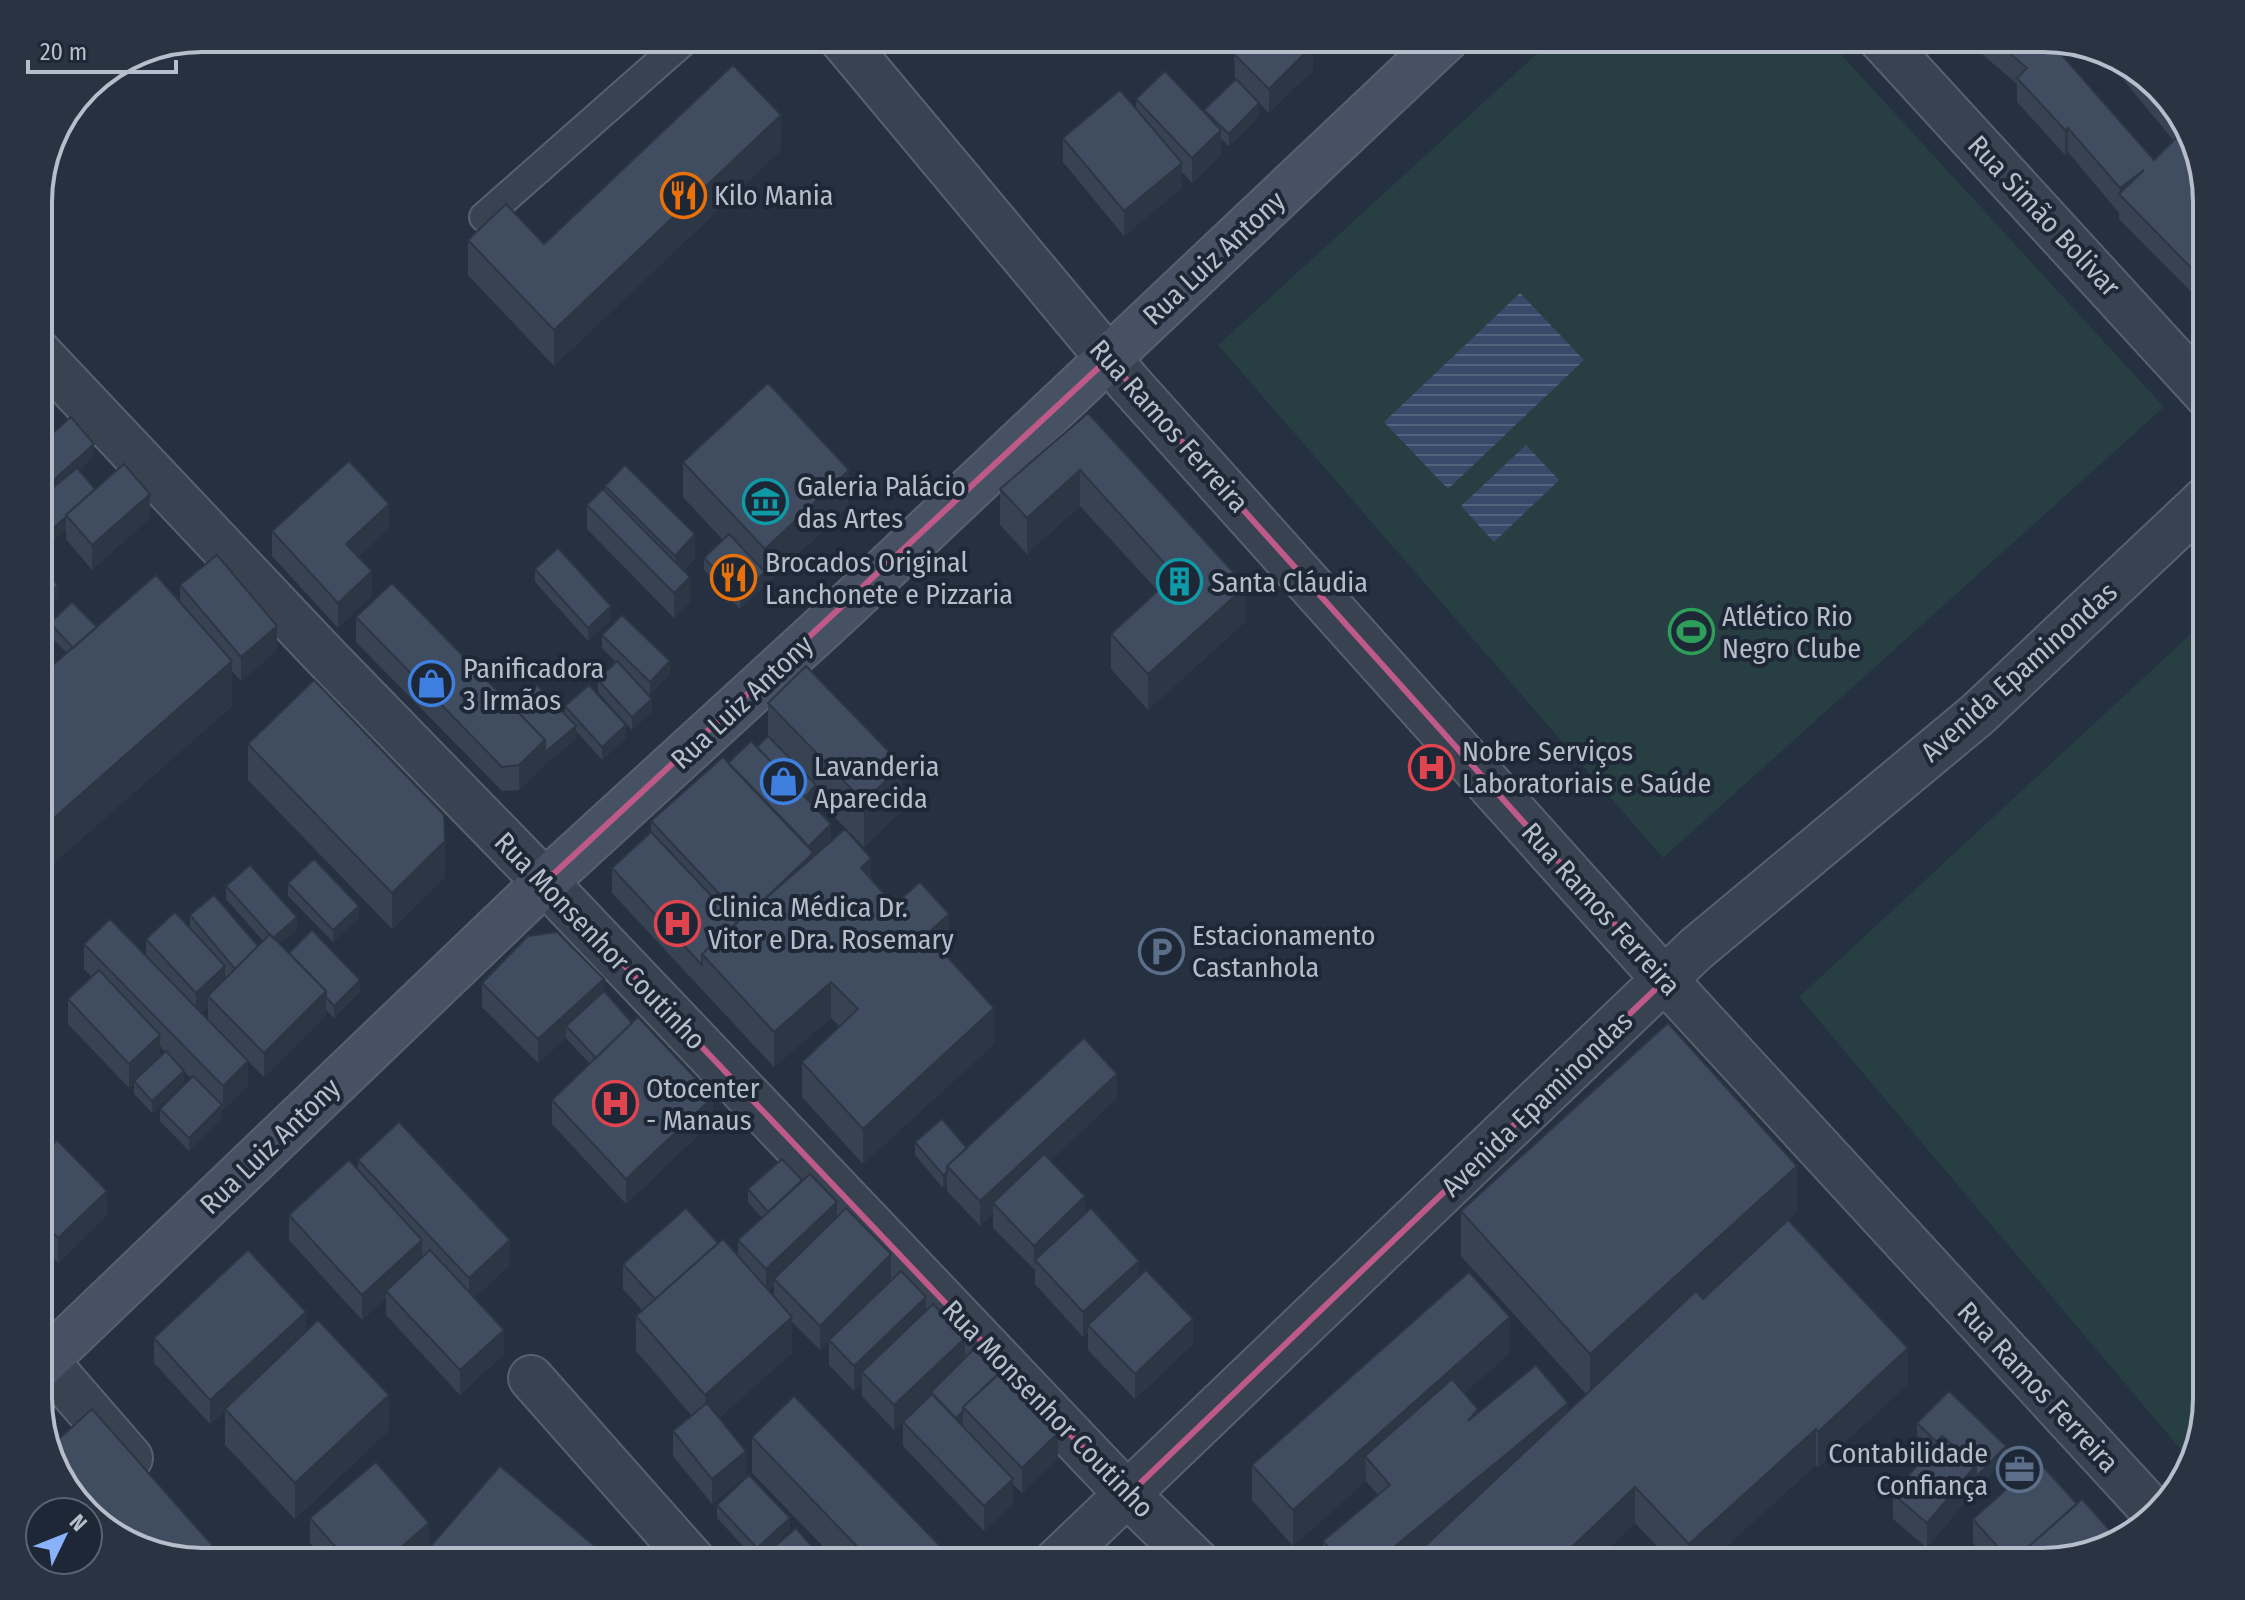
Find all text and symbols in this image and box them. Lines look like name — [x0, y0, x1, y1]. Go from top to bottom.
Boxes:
scale bar — [28, 24, 176, 74]
text: 20 m — [40, 38, 87, 66]
street label: Rua Simão Bolivar — [1961, 129, 2127, 303]
restaurant icon: Kilo Mania — [659, 171, 707, 219]
place label: Kilo Mania — [714, 179, 834, 212]
street label: Rua Luiz Antony — [1136, 184, 1292, 332]
street label: Rua Ramos Ferreira — [1083, 333, 1255, 519]
place label: Galeria Palácio das Artes — [797, 470, 966, 535]
museum icon: Galeria Palácio das Artes — [742, 478, 790, 526]
place label: Brocados Original Lanchonete e Pizzaria — [765, 546, 1013, 611]
restaurant icon: Brocados Original Lanchonete e Pizzaria — [710, 554, 758, 602]
building icon: Santa Cláudia — [1156, 558, 1204, 606]
place label: Santa Cláudia — [1211, 566, 1368, 599]
street label: Avenida Epaminondas — [1914, 575, 2124, 769]
place label: Atlético Rio Negro Clube — [1722, 600, 1861, 665]
sports icon: Atlético Rio Negro Clube — [1667, 608, 1715, 656]
street label: Rua Luiz Antony — [664, 628, 820, 776]
place label: Panificadora 3 Irmãos — [463, 652, 604, 717]
shop icon: Panificadora 3 Irmãos — [408, 660, 456, 708]
place label: Nobre Serviços Laboratoriais e Saúde — [1462, 735, 1711, 800]
hospital icon: Nobre Serviços Laboratoriais e Saúde — [1407, 743, 1455, 791]
place label: Lavanderia Aparecida — [814, 750, 939, 815]
shop icon: Lavanderia Aparecida — [759, 758, 807, 806]
street label: Rua Ramos Ferreira — [1515, 816, 1687, 1002]
street label: Rua Monsenhor Coutinho — [488, 825, 712, 1057]
place label: Clinica Médica Dr. Vitor e Dra. Rosemary — [708, 891, 954, 956]
hospital icon: Clinica Médica Dr. Vitor e Dra. Rosemary — [653, 899, 701, 947]
place label: Estacionamento Castanhola — [1192, 919, 1375, 984]
parking icon: Estacionamento Castanhola — [1137, 927, 1185, 975]
street label: Avenida Epaminondas — [1435, 1004, 1639, 1204]
street label: Rua Luiz Antony — [193, 1071, 347, 1221]
place label: Otocenter - Manaus — [646, 1072, 760, 1137]
hospital icon: Otocenter - Manaus — [591, 1080, 639, 1128]
street label: Rua Monsenhor Coutinho — [936, 1293, 1160, 1525]
street label: Rua Ramos Ferreira — [1951, 1295, 2125, 1479]
place label: Contabilidade Confiança — [1828, 1437, 1988, 1502]
office icon: Contabilidade Confiança — [1995, 1445, 2043, 1493]
north arrow — [24, 1496, 104, 1576]
text: N — [64, 1509, 93, 1537]

